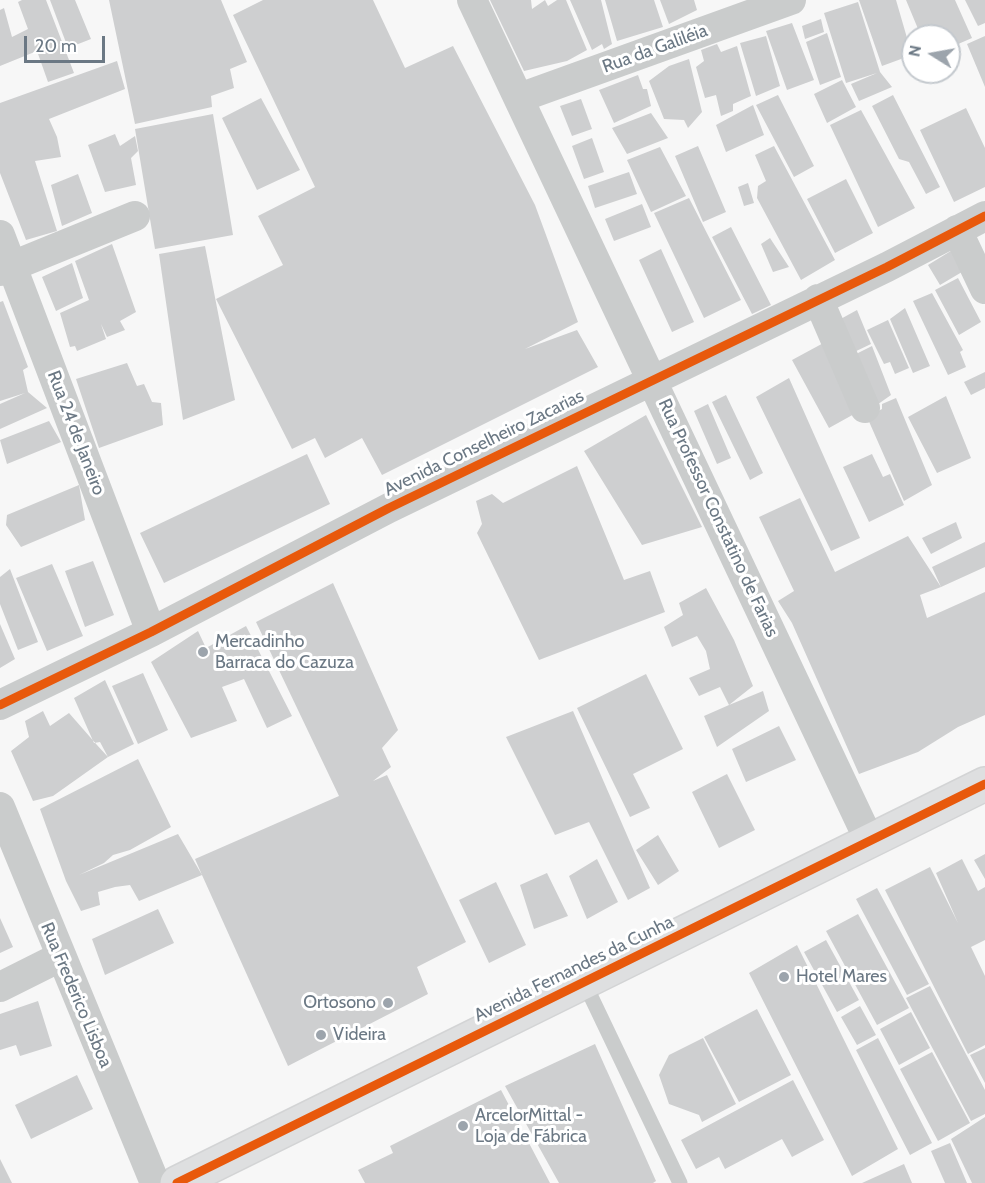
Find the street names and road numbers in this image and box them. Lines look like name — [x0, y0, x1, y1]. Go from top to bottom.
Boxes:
street label: Rua da Galiléia — [600, 20, 710, 78]
street label: Rua 24 de Janeiro — [42, 368, 110, 498]
street label: Avenida Conselheiro Zacarias — [381, 385, 587, 501]
street label: Rua Professor Constatino de Farias — [653, 395, 783, 641]
street label: Avenida Fernandes da Cunha — [471, 911, 677, 1027]
street label: Rua Frederico Lisboa — [36, 919, 116, 1071]

